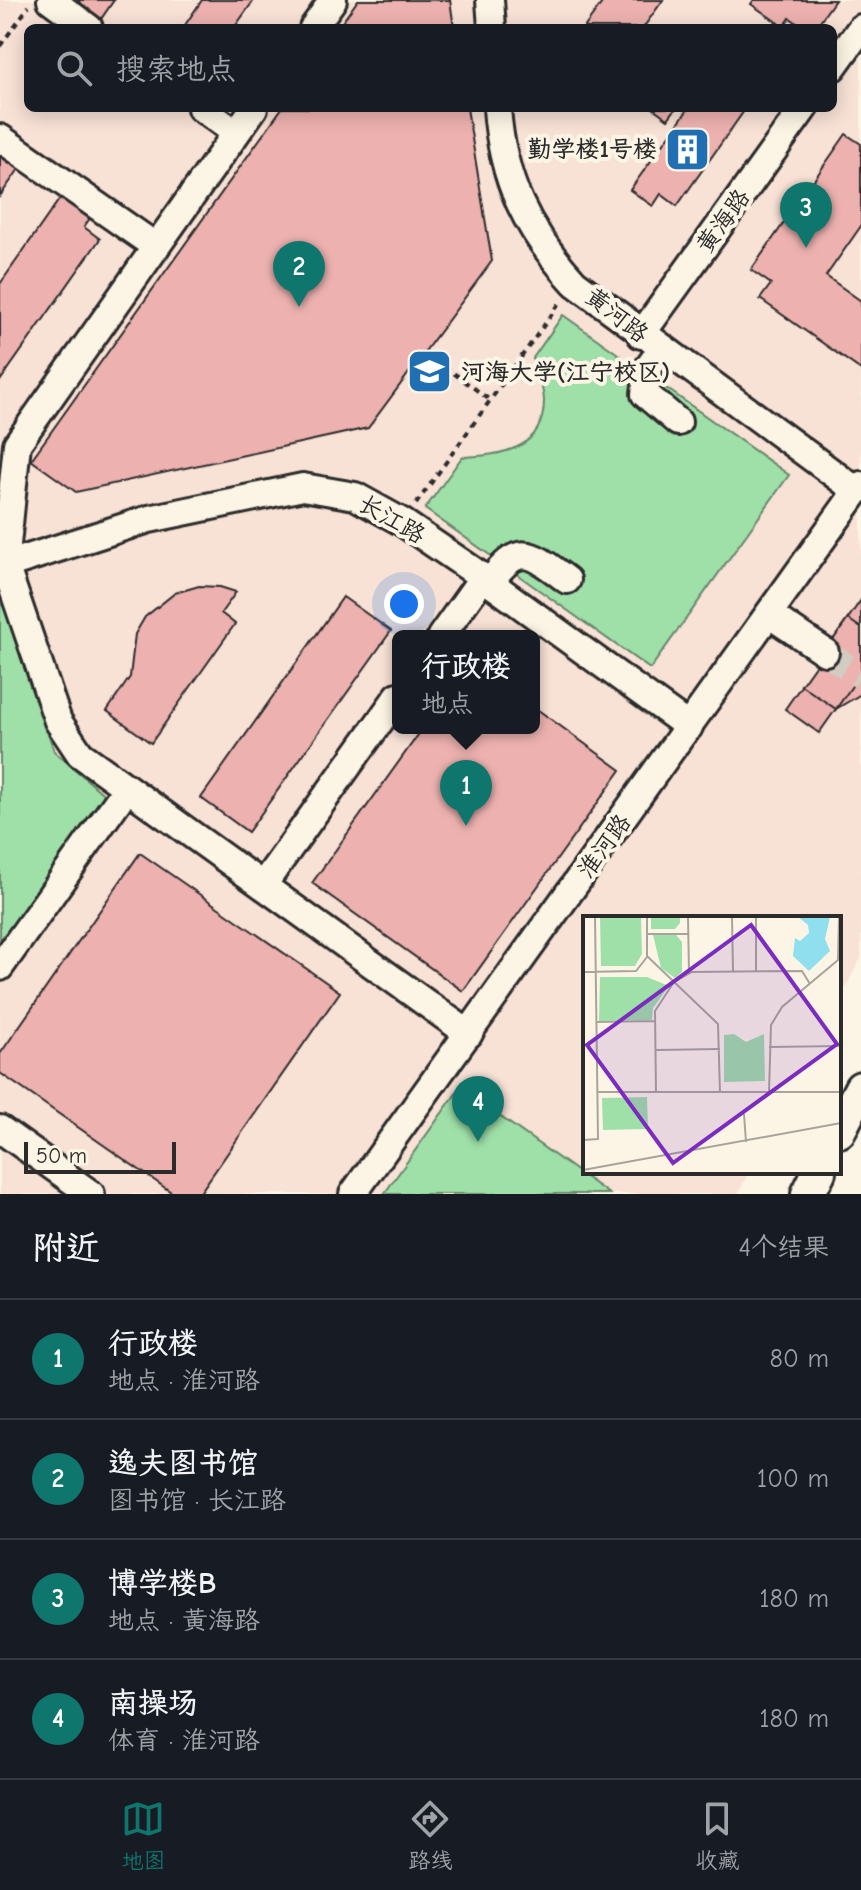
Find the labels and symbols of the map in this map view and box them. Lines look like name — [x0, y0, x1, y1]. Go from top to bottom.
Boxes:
building icon: 勤学楼1号楼 — [664, 125, 712, 173]
place label: 勤学楼1号楼 — [528, 135, 657, 163]
pin: 3 — [780, 182, 832, 248]
street label: 黄海路 — [691, 184, 755, 258]
pin: 2 — [273, 241, 325, 307]
street label: 黄河路 — [580, 282, 654, 348]
school or university icon: 河海大学(江宁校区) — [406, 348, 454, 396]
place label: 河海大学(江宁校区) — [461, 358, 670, 386]
street label: 长江路 — [354, 489, 430, 549]
your location — [384, 584, 424, 624]
pin: 1 — [440, 760, 492, 826]
street label: 淮河路 — [572, 809, 636, 883]
inset map — [583, 916, 841, 1174]
pin: 4 — [452, 1076, 504, 1142]
scale bar — [24, 1138, 176, 1174]

